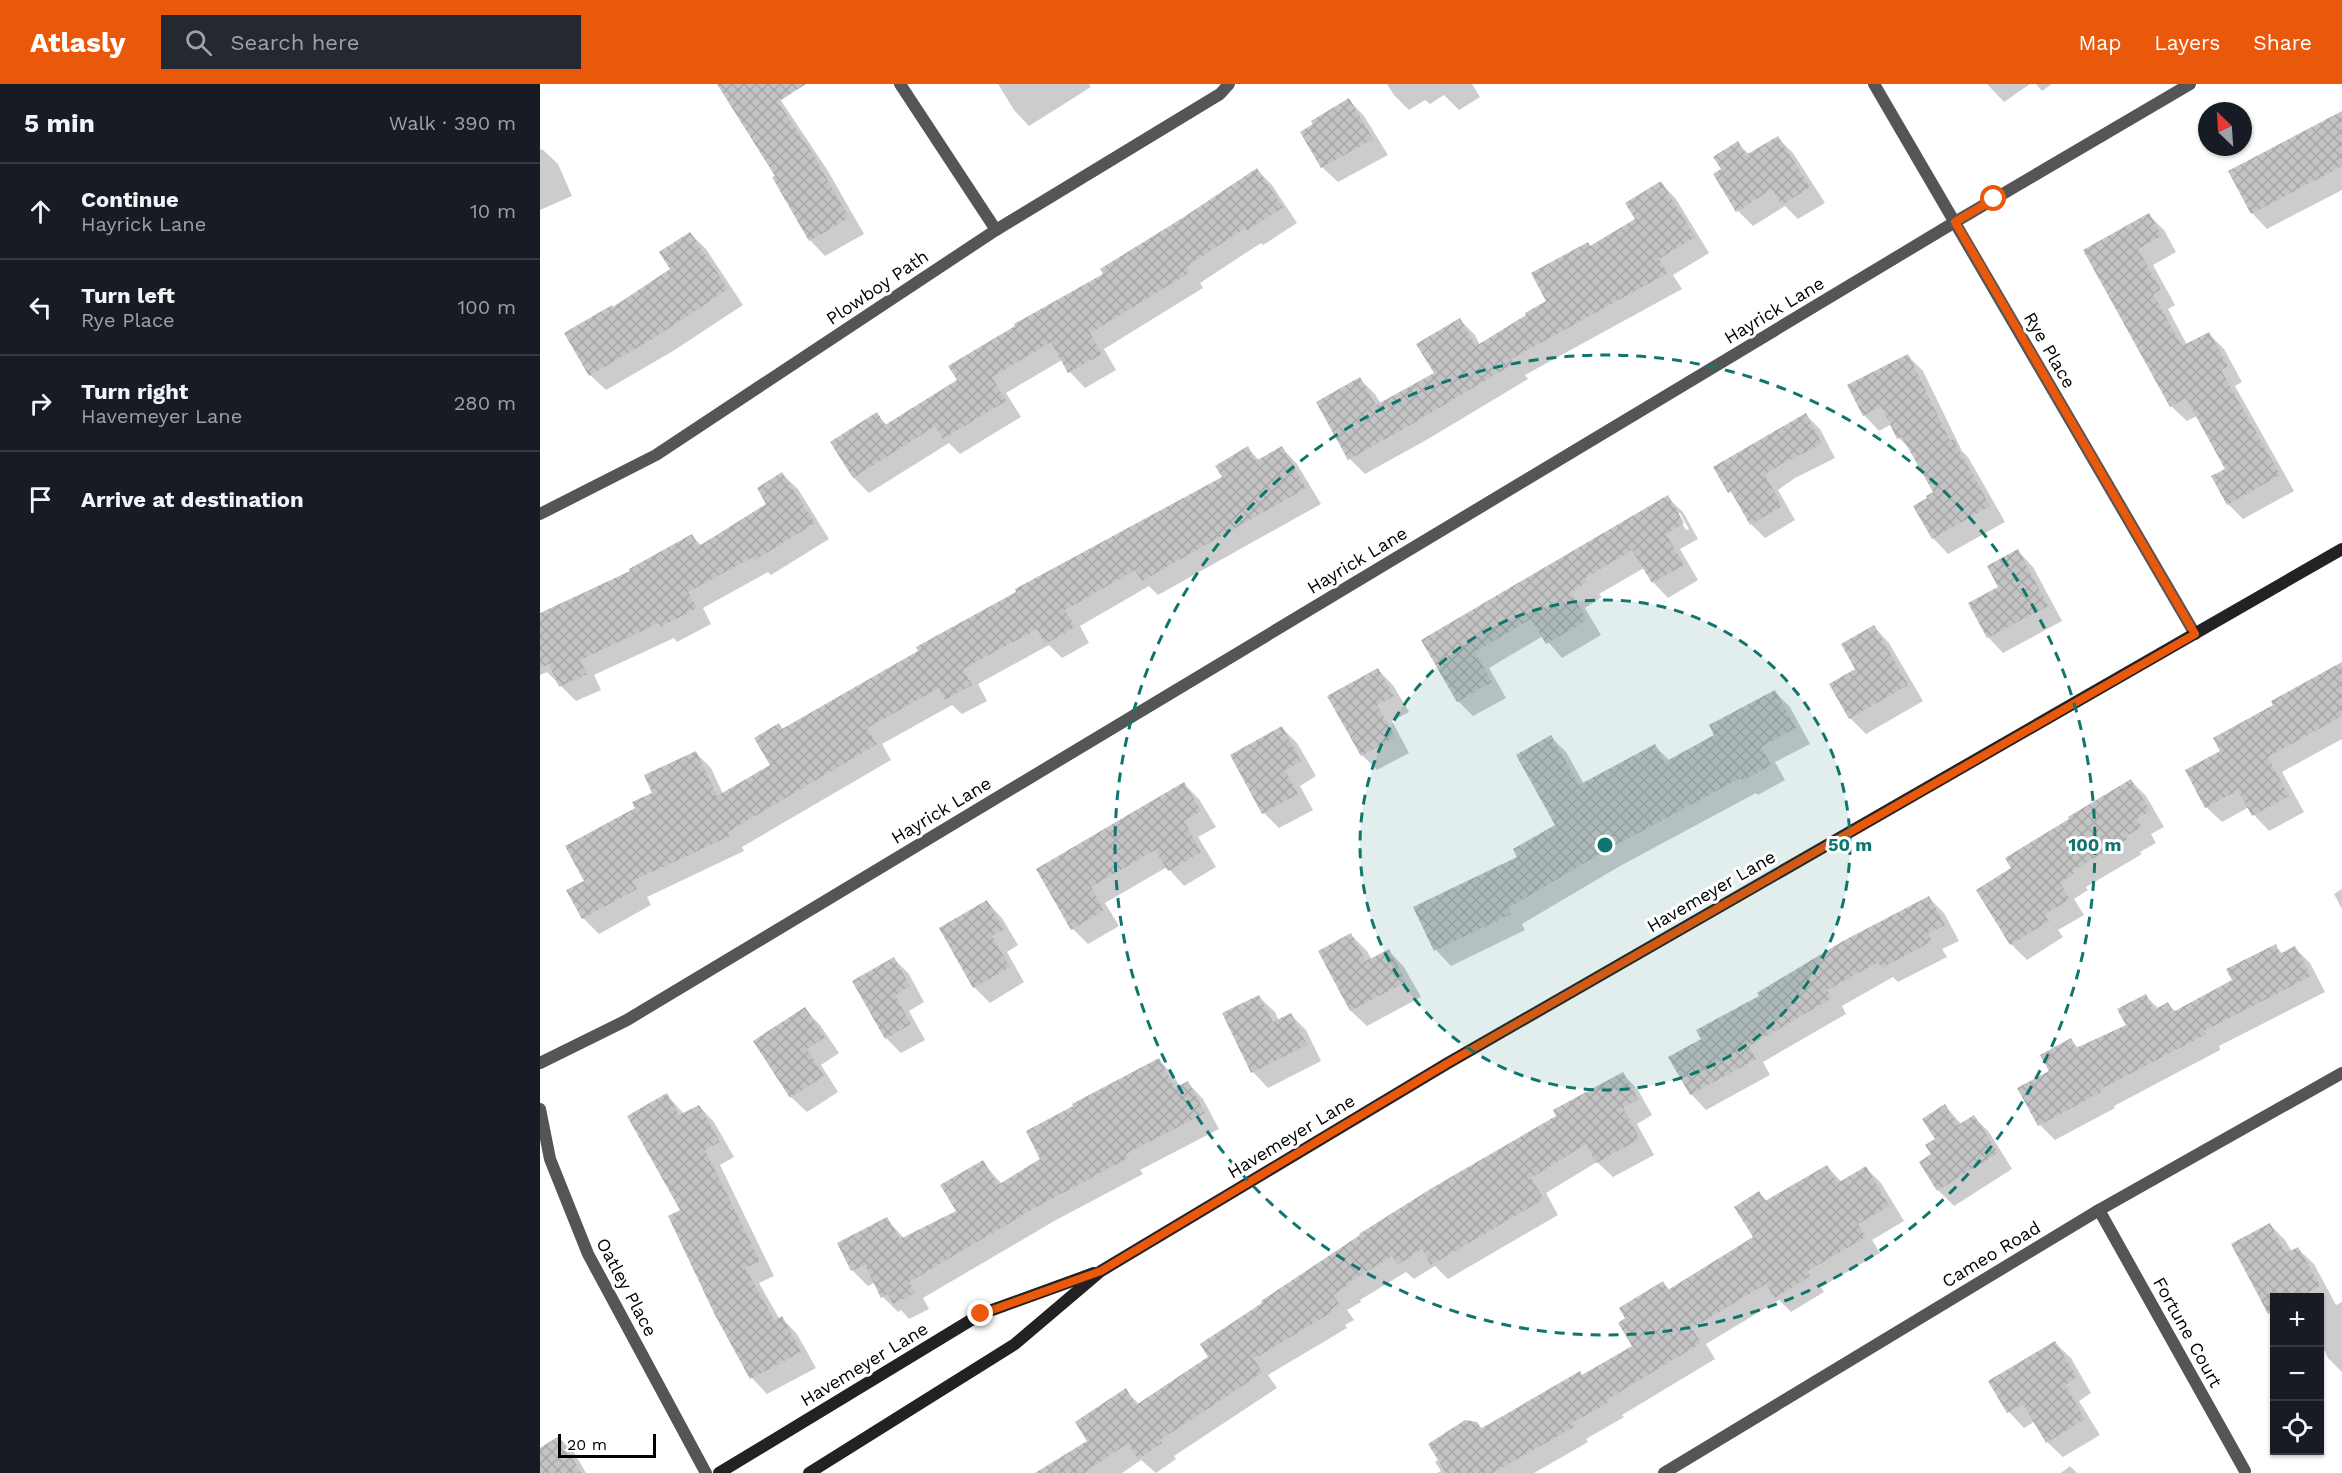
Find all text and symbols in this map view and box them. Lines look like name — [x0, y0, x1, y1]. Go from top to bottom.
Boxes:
search box — [161, 15, 581, 69]
text: Atlasly — [30, 26, 125, 59]
icon: search — [182, 26, 215, 59]
text: Search here — [230, 30, 359, 55]
text: Map — [2078, 30, 2121, 55]
text: Layers — [2154, 30, 2220, 55]
text: Share — [2253, 30, 2312, 55]
north arrow — [2198, 102, 2252, 156]
text: 5 min — [24, 108, 95, 138]
text: Walk · 390 m — [389, 111, 516, 135]
route start — [1980, 185, 2006, 211]
text: Continue — [81, 187, 179, 212]
icon: ahead — [24, 195, 57, 228]
text: 10 m — [470, 199, 516, 223]
text: Hayrick Lane — [81, 212, 206, 236]
street label: Plowboy Path — [822, 245, 932, 329]
street label: Hayrick Lane — [1720, 272, 1828, 348]
text: Turn left — [81, 283, 175, 308]
icon: left — [24, 291, 57, 324]
text: 100 m — [457, 295, 516, 319]
text: Rye Place — [81, 308, 175, 332]
street label: Rye Place — [2020, 308, 2080, 392]
text: Turn right — [81, 379, 188, 404]
icon: right — [24, 387, 57, 420]
text: 280 m — [454, 391, 516, 415]
text: Havemeyer Lane — [81, 404, 242, 428]
icon: arrive — [24, 483, 57, 516]
text: Arrive at destination — [81, 487, 304, 512]
street label: Hayrick Lane — [1303, 522, 1411, 598]
street label: Hayrick Lane — [887, 772, 995, 848]
text: 50 m — [1828, 834, 1872, 855]
text: 100 m — [2068, 834, 2122, 855]
centre of rings — [1595, 835, 1615, 855]
street label: Havemeyer Lane — [1643, 846, 1779, 936]
street label: Havemeyer Lane — [1223, 1090, 1359, 1182]
street label: Cameo Road — [1938, 1216, 2044, 1292]
street label: Oatley Place — [592, 1234, 662, 1340]
street label: Fortune Court — [2149, 1273, 2227, 1391]
map controls — [2270, 1293, 2324, 1455]
button: + — [2270, 1293, 2324, 1347]
route end — [967, 1300, 993, 1326]
street label: Havemeyer Lane — [796, 1318, 932, 1410]
button: − — [2270, 1347, 2324, 1401]
button: locate — [2270, 1401, 2324, 1455]
scale bar — [558, 1431, 656, 1458]
text: 20 m — [567, 1435, 607, 1454]

